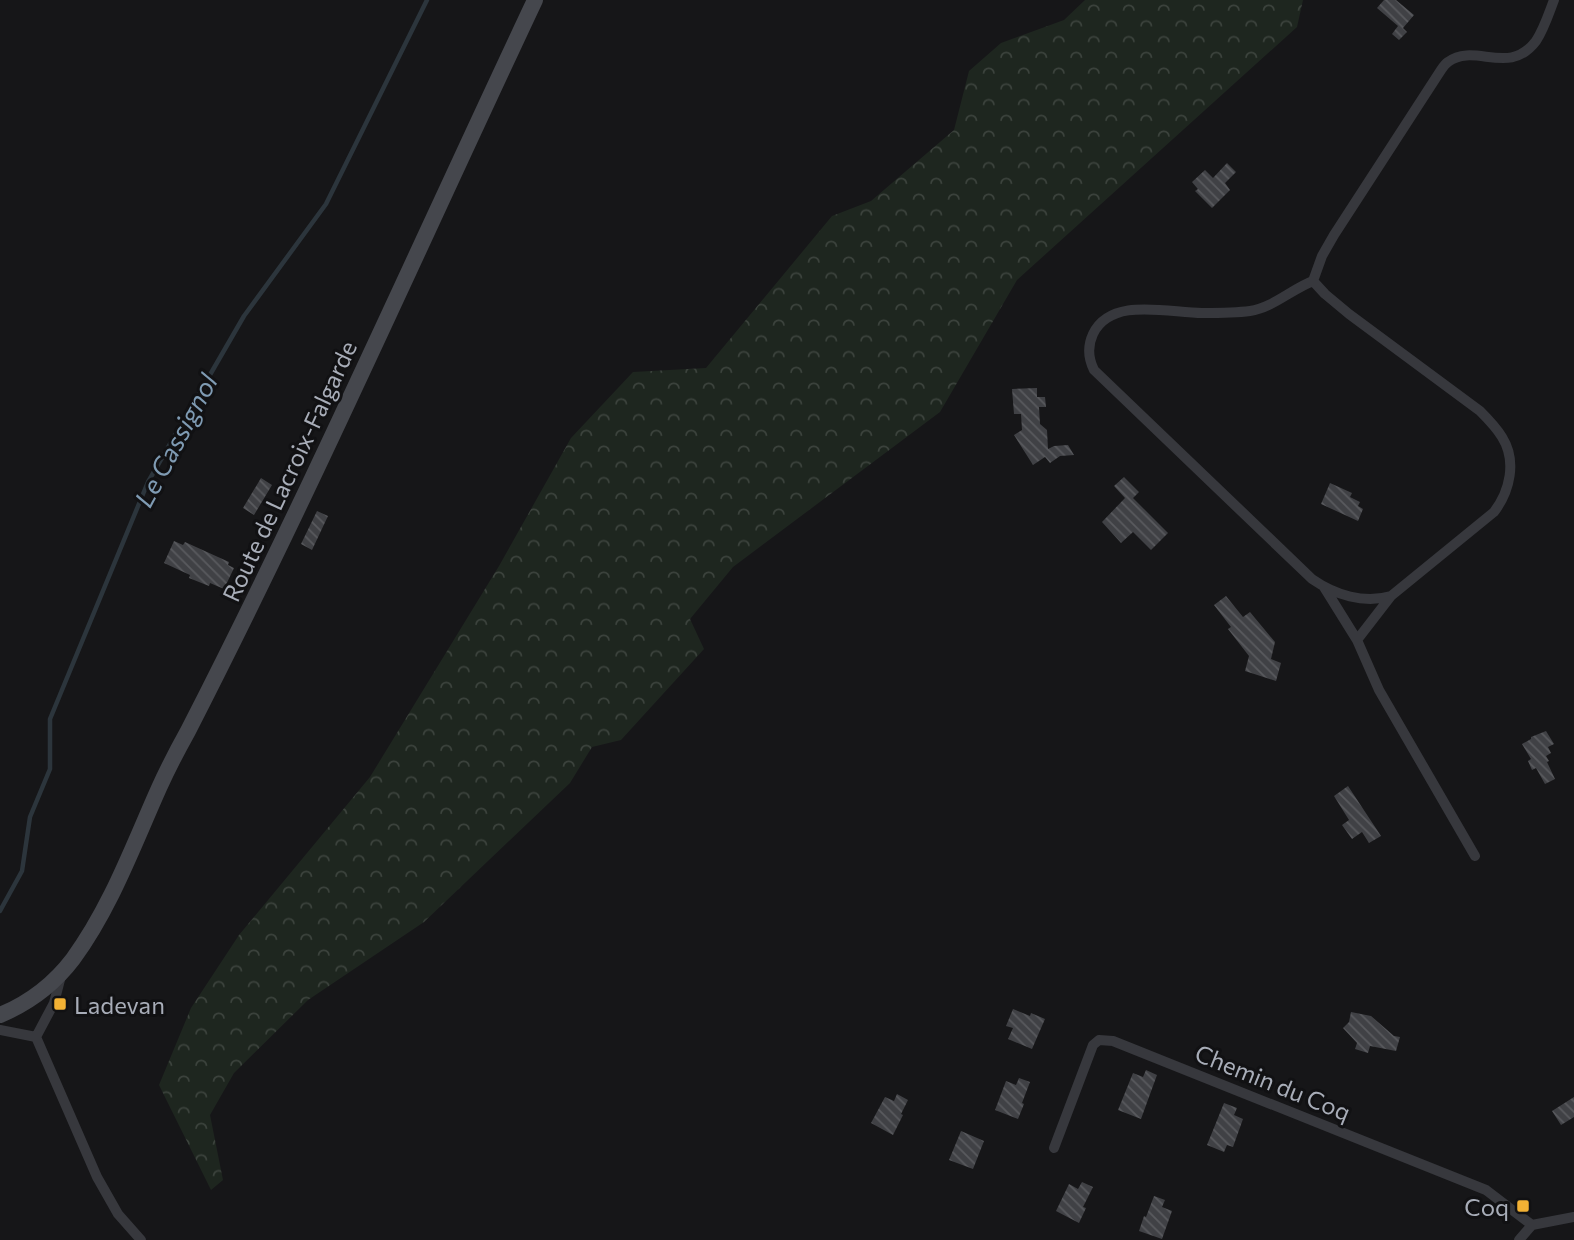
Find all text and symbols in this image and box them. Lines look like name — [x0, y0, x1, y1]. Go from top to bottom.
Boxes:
street label: Route de Lacroix-Falgarde — [216, 336, 362, 606]
water label: Le Cassignol — [127, 367, 224, 512]
place label: Ladevan — [74, 990, 165, 1019]
marker: Ladevan — [52, 996, 68, 1012]
street label: Chemin du Coq — [1191, 1038, 1355, 1126]
place label: Coq — [1464, 1192, 1509, 1221]
marker: Coq — [1515, 1198, 1531, 1214]

